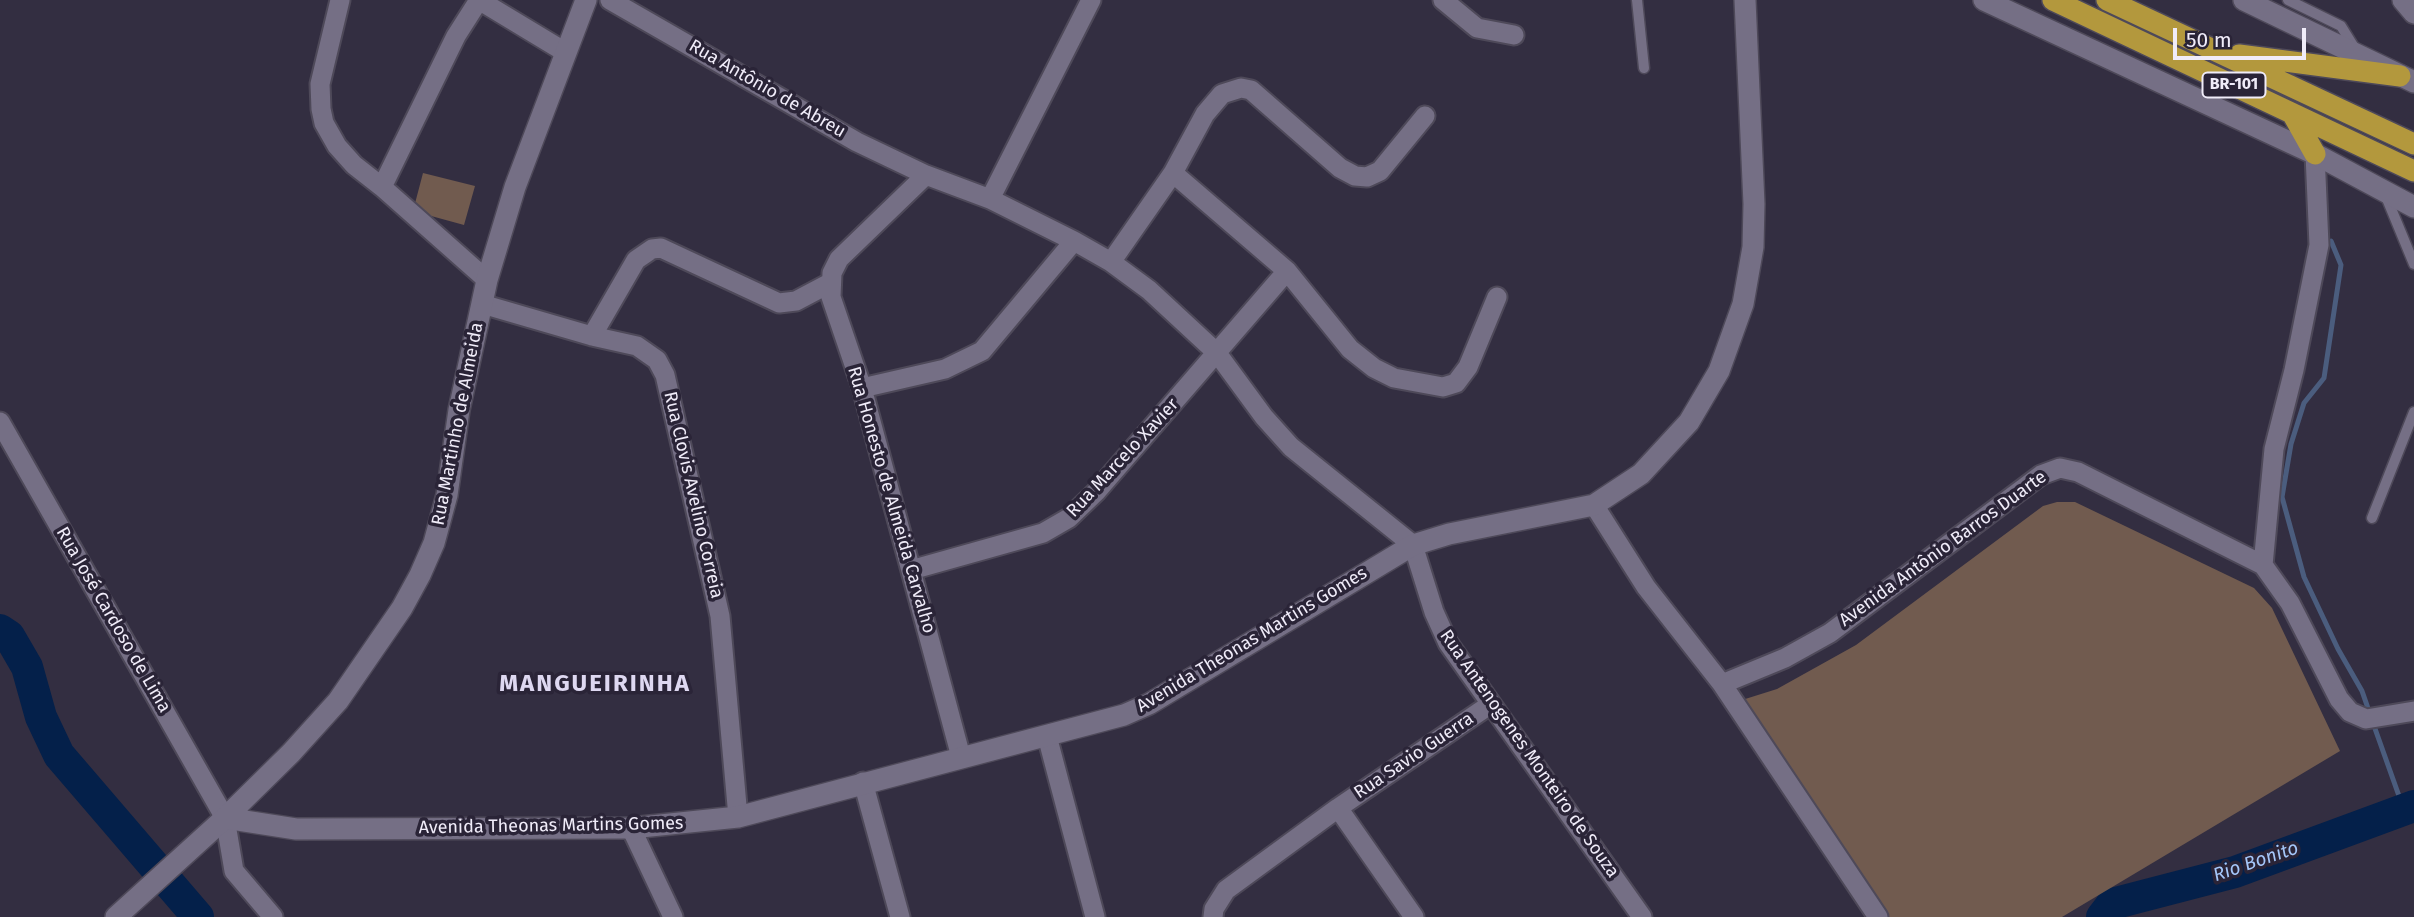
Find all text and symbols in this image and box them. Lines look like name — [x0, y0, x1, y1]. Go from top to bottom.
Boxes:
scale bar — [2176, 14, 2309, 58]
text: 50 m — [2186, 27, 2232, 53]
street label: Rua Antônio de Abreu — [685, 35, 849, 143]
road number: BR-101 — [2202, 72, 2266, 97]
street label: Rua Martinho de Almeida — [428, 321, 488, 527]
street label: Rua Honesto de Almeida Carvalho — [842, 364, 940, 636]
street label: Rua Clovis Avelino Correia — [659, 389, 727, 601]
street label: Rua Marcelo Xavier — [1062, 394, 1184, 522]
street label: Avenida Antônio Barros Duarte — [1835, 466, 2051, 632]
street label: Rua José Cardoso de Lima — [51, 523, 175, 717]
street label: Avenida Theonas Martins Gomes — [1133, 563, 1371, 717]
street label: Rua Antenogenes Monteiro de Souza — [1435, 626, 1623, 882]
district label: MANGUEIRINHA — [501, 670, 689, 698]
street label: Rua Savio Guerra — [1350, 708, 1478, 804]
street label: Avenida Theonas Martins Gomes — [418, 813, 684, 839]
water label: Rio Bonito — [2210, 837, 2302, 887]

